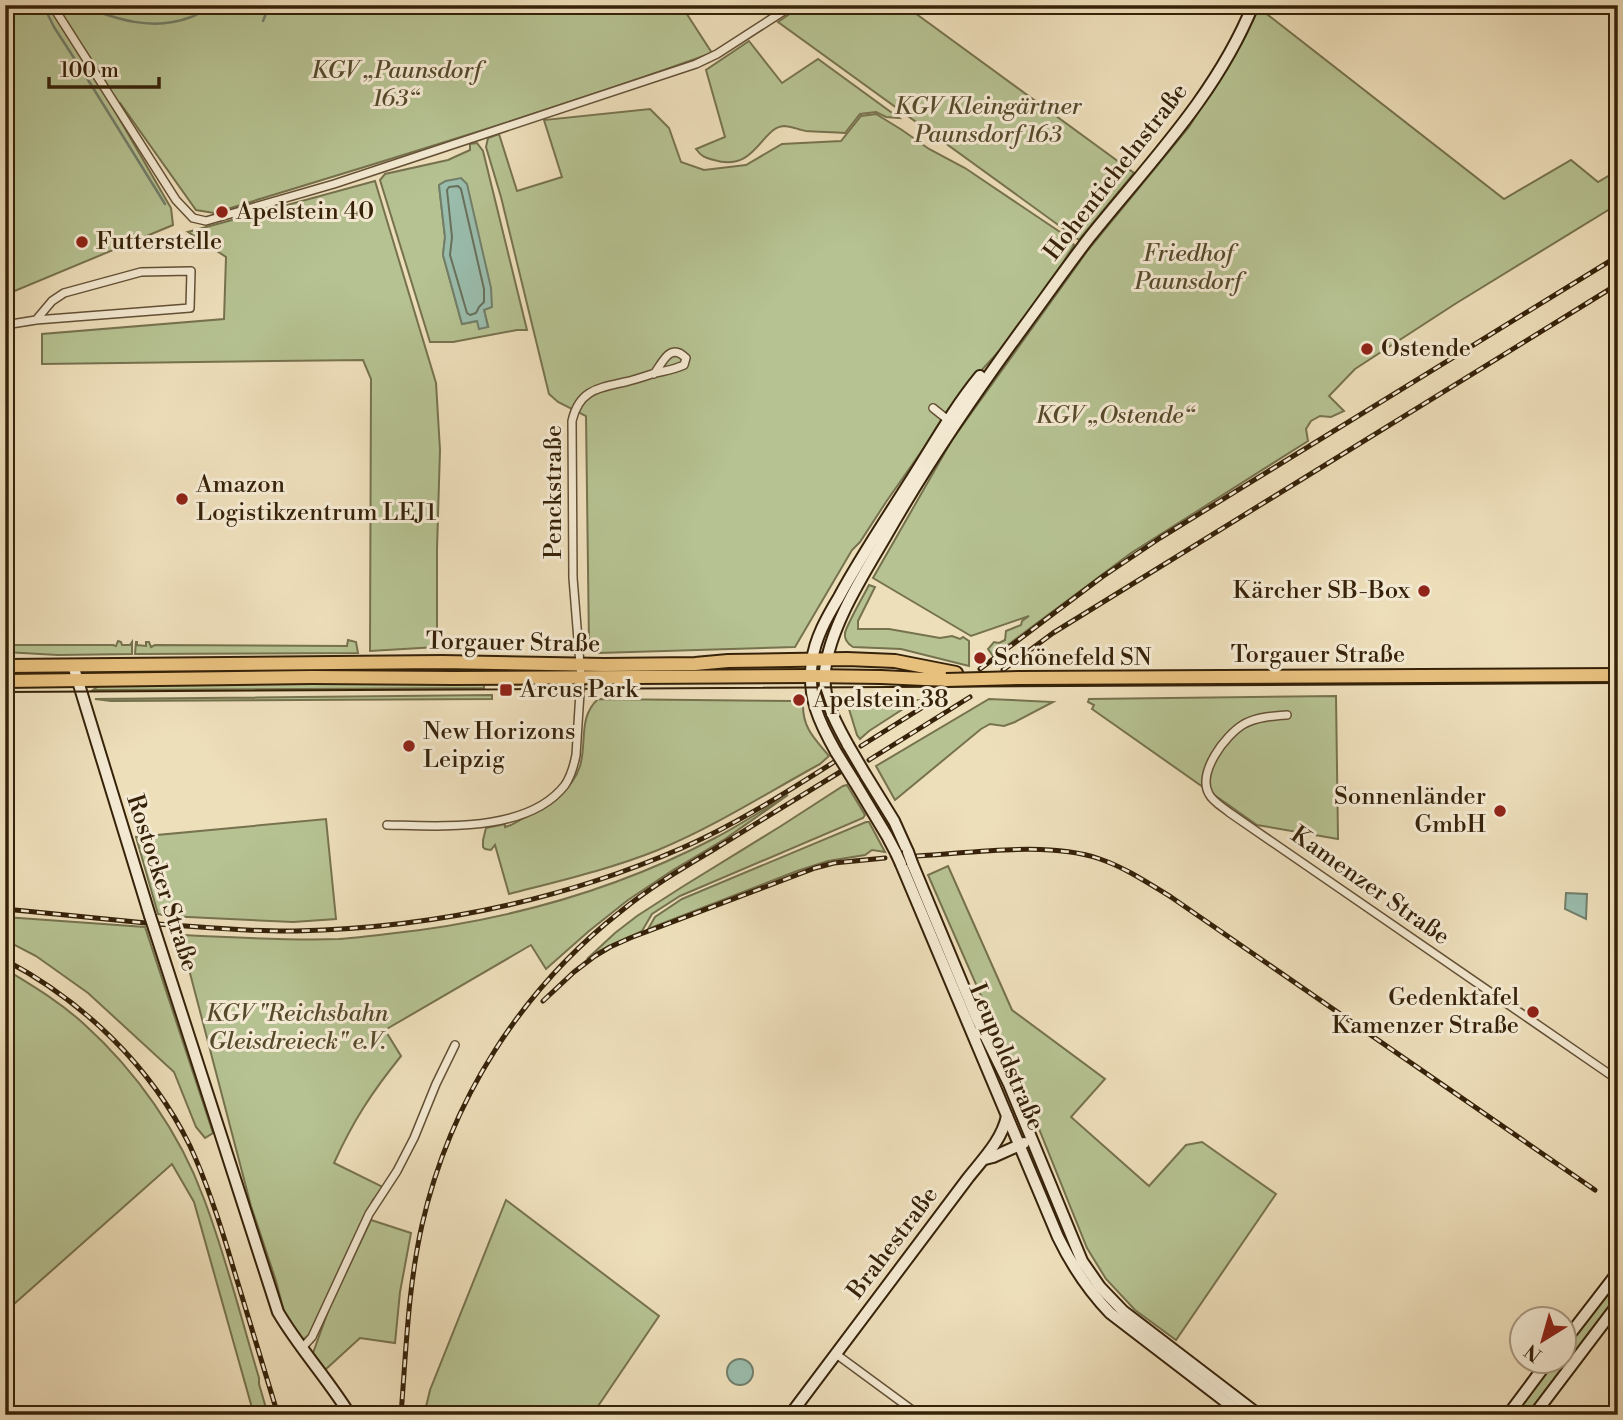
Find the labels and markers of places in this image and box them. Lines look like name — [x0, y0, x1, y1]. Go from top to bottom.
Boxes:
place label: Apelstein 40 — [235, 197, 374, 227]
marker: Apelstein 40 — [214, 204, 230, 220]
place label: Futterstelle — [96, 227, 222, 257]
marker: Futterstelle — [74, 234, 90, 250]
place label: Ostende — [1381, 334, 1471, 364]
marker: Ostende — [1359, 341, 1375, 357]
place label: Amazon Logistikzentrum LEJ1 — [195, 470, 437, 528]
marker: Amazon Logistikzentrum LEJ1 — [174, 491, 190, 507]
place label: Kärcher SB-Box — [1233, 576, 1411, 606]
marker: Kärcher SB-Box — [1416, 583, 1432, 599]
place label: Schönefeld SN — [994, 643, 1152, 673]
marker: Schönefeld SN — [972, 650, 988, 666]
place label: Arcus Park — [519, 675, 639, 705]
marker: Arcus Park — [498, 682, 514, 698]
place label: Apelstein 38 — [812, 685, 949, 715]
marker: Apelstein 38 — [791, 692, 807, 708]
place label: New Horizons Leipzig — [423, 717, 575, 775]
marker: New Horizons Leipzig — [401, 738, 417, 754]
place label: Sonnenländer GmbH — [1334, 782, 1486, 840]
marker: Sonnenländer GmbH — [1492, 803, 1508, 819]
place label: Gedenktafel Kamenzer Straße — [1332, 983, 1519, 1041]
marker: Gedenktafel Kamenzer Straße — [1525, 1004, 1541, 1020]

